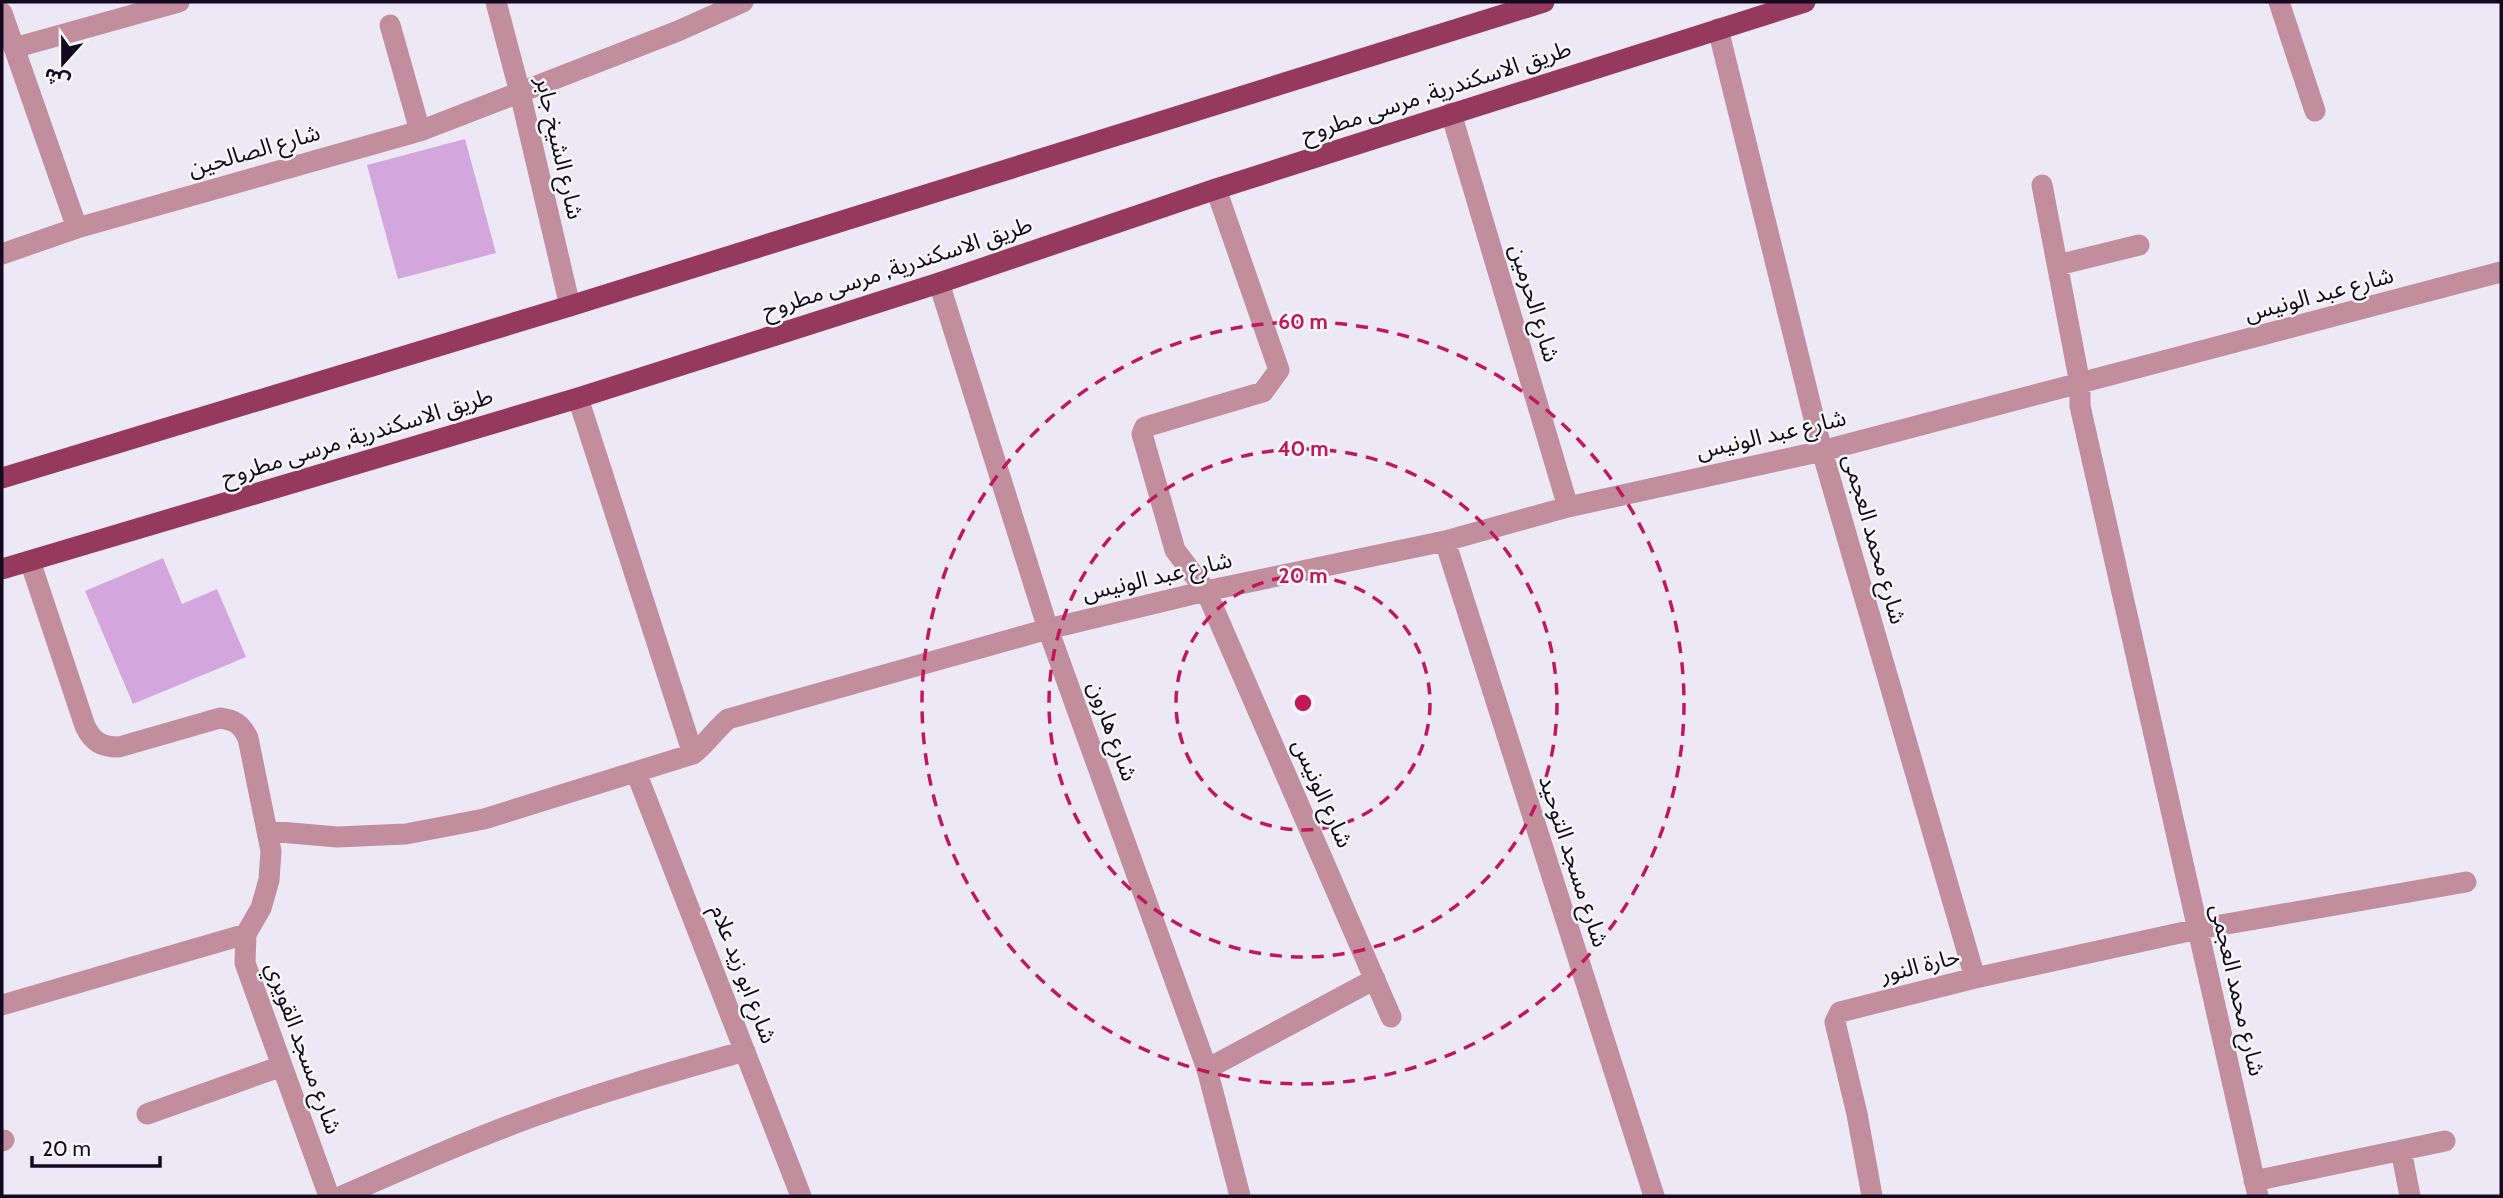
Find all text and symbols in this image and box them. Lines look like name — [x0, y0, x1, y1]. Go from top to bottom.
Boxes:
north arrow — [28, 28, 98, 98]
street label: طريق الاسكندرية, مرسى مطروح — [1297, 34, 1576, 151]
text: ش — [41, 63, 73, 94]
street label: شارع الشيخ جابر — [527, 73, 590, 223]
street label: شارع الصالحين — [185, 118, 324, 185]
street label: طريق الاسكندرية, مرسى مطروح — [758, 210, 1037, 327]
street label: شارع الحرمين — [1501, 241, 1566, 366]
street label: شارع عبد الونيس — [2241, 261, 2397, 330]
text: 60 m — [1278, 309, 1328, 334]
street label: طريق الاسكندرية, مرسى مطروح — [218, 381, 497, 494]
street label: شارع عبد الونيس — [1693, 403, 1849, 468]
text: 40 m — [1278, 436, 1328, 461]
street label: شارع محمد العجمى — [1834, 451, 1913, 628]
street label: شارع عبد الونيس — [1079, 545, 1235, 610]
text: 20 m — [1279, 563, 1327, 588]
street label: شارع هارون — [1079, 677, 1144, 786]
centre of rings — [1291, 691, 1315, 715]
street label: شارع الونيس — [1284, 734, 1359, 853]
street label: شارع مسجد التوحيد — [1530, 772, 1615, 951]
street label: شارع ابو زيد علام — [701, 901, 783, 1049]
street label: شارع محمد العجمى — [2202, 901, 2271, 1079]
street label: حارة النور — [1876, 942, 1963, 989]
street label: شارع مسجد القويري — [257, 958, 348, 1139]
scale bar — [32, 1124, 159, 1168]
text: 20 m — [42, 1136, 91, 1161]

